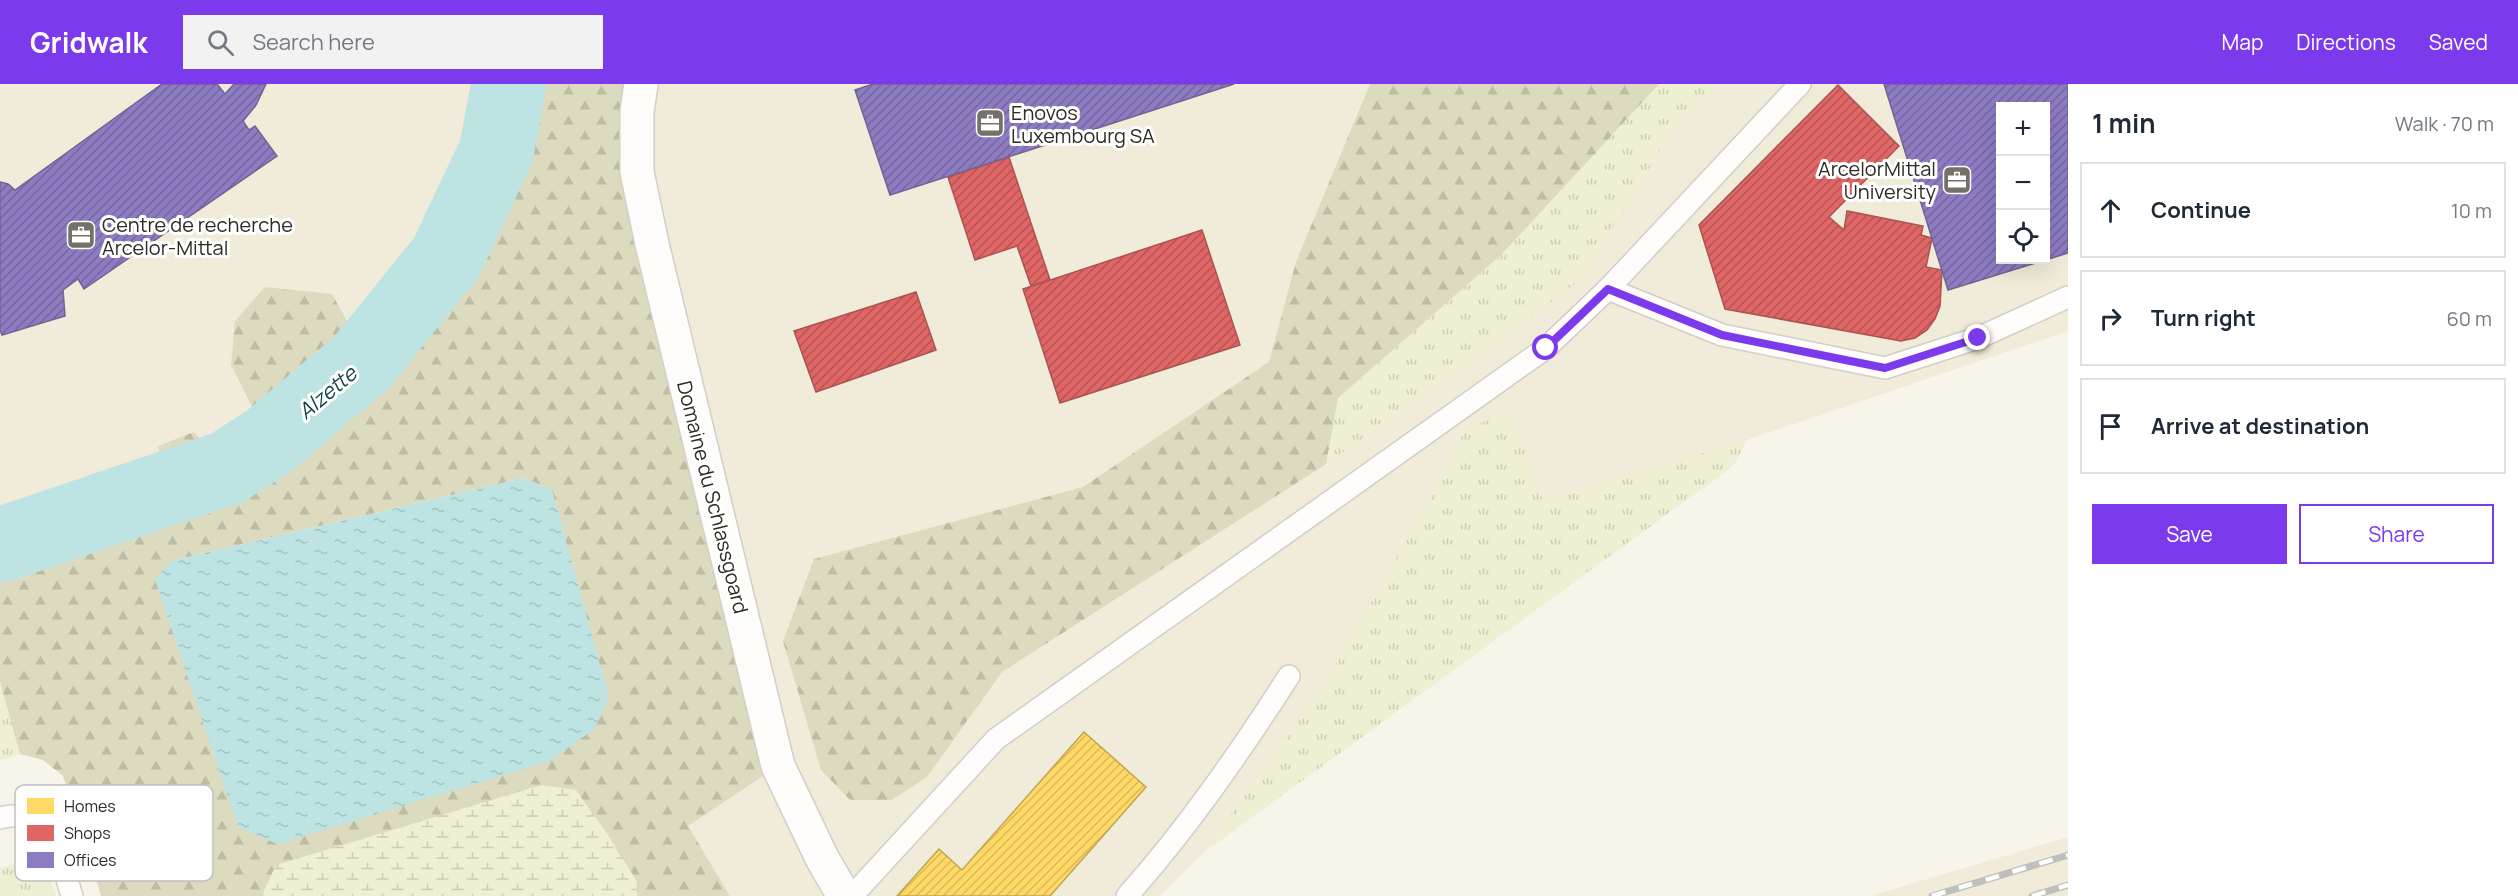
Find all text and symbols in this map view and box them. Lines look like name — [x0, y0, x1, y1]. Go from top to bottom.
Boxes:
search box — [183, 15, 603, 69]
text: Gridwalk — [30, 23, 147, 61]
icon: search — [204, 26, 237, 59]
text: Search here — [252, 27, 375, 57]
text: Map — [2222, 28, 2263, 56]
text: Directions — [2296, 28, 2396, 56]
text: Saved — [2429, 28, 2488, 56]
place label: Enovos Luxembourg SA — [1011, 99, 1155, 149]
map controls — [1996, 102, 2050, 264]
button: + — [1996, 102, 2050, 156]
text: 1 min — [2092, 105, 2156, 141]
office icon: Enovos Luxembourg SA — [974, 107, 1006, 139]
text: Walk · 70 m — [2395, 110, 2494, 137]
place label: ArcelorMittal University — [1818, 155, 1936, 205]
button: − — [1996, 156, 2050, 210]
office icon: ArcelorMittal University — [1941, 164, 1973, 196]
icon: ahead — [2094, 194, 2127, 227]
text: Continue — [2151, 195, 2251, 225]
text: 10 m — [2451, 197, 2492, 224]
button: locate — [1996, 210, 2050, 264]
place label: Centre de recherche Arcelor-Mittal — [102, 211, 293, 261]
office icon: Centre de recherche Arcelor-Mittal — [65, 219, 97, 251]
icon: right — [2094, 302, 2127, 335]
text: Turn right — [2151, 303, 2256, 333]
text: 60 m — [2446, 305, 2492, 332]
route end — [1964, 324, 1990, 350]
route start — [1532, 334, 1558, 360]
water label: Alzette — [292, 358, 364, 425]
street label: Domaine du Schlassgoard — [671, 378, 755, 616]
icon: arrive — [2094, 410, 2127, 443]
text: Arrive at destination — [2151, 411, 2369, 441]
button: Save — [2092, 504, 2287, 564]
button: Share — [2299, 504, 2494, 564]
legend — [15, 785, 213, 881]
text: Homes — [64, 795, 116, 817]
text: Shops — [64, 822, 111, 844]
text: Offices — [64, 849, 117, 871]

